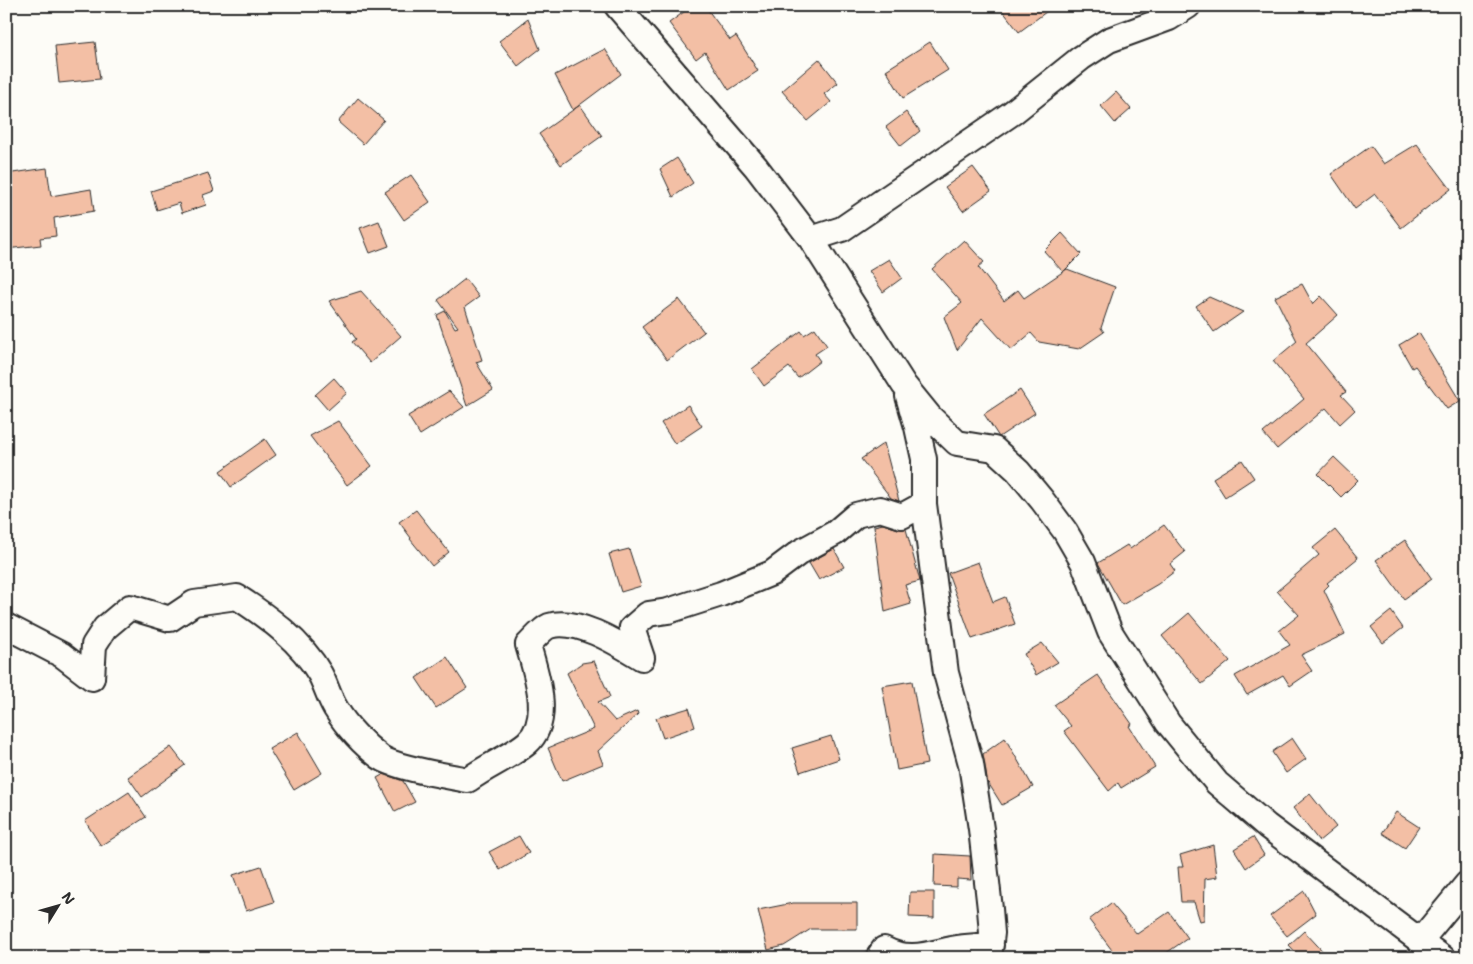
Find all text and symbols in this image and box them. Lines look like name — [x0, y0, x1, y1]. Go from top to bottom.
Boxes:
north arrow — [32, 882, 82, 932]
text: N — [58, 888, 79, 908]

